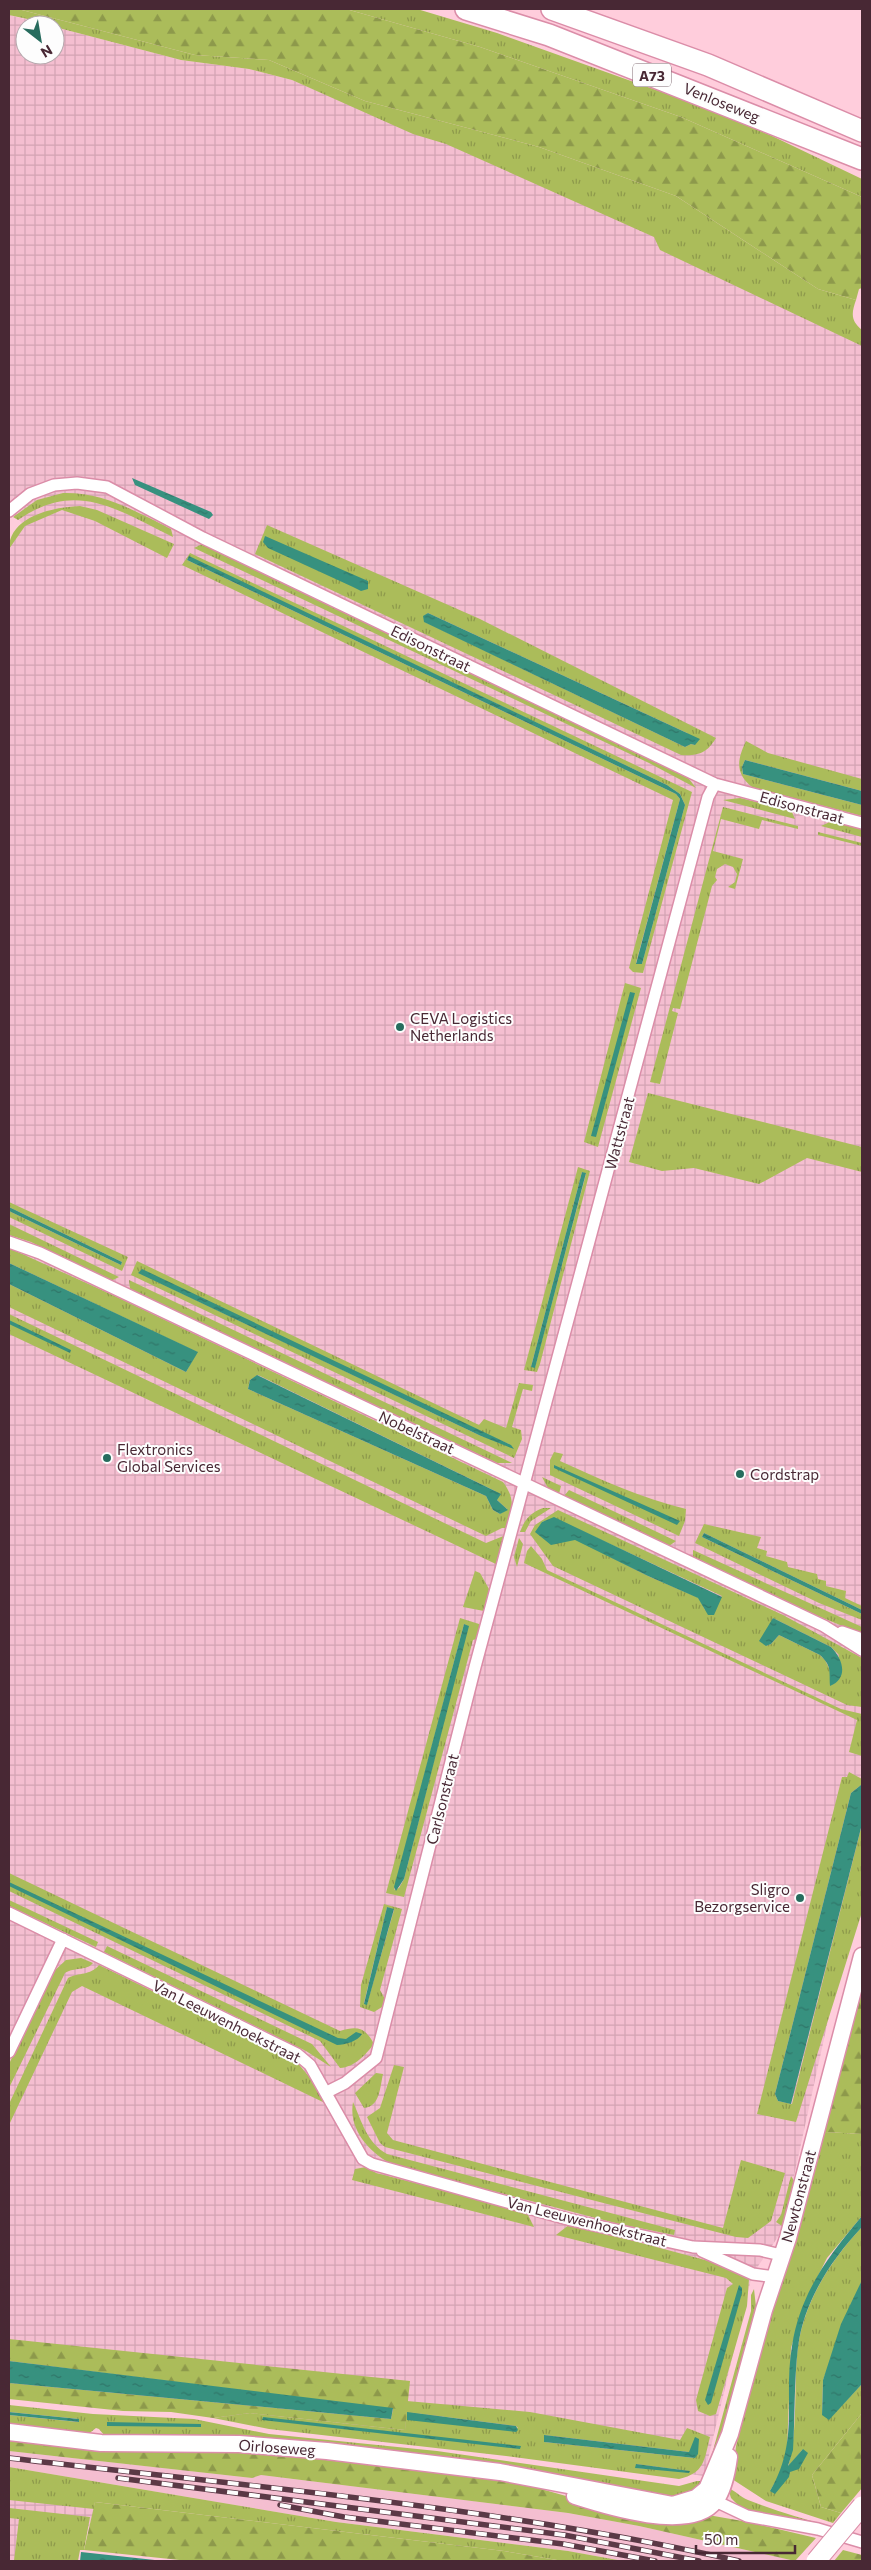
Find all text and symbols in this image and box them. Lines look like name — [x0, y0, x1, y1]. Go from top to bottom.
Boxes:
north arrow — [15, 15, 65, 65]
text: N — [38, 42, 56, 62]
road number: A73 — [633, 64, 671, 86]
street label: Venloseweg — [681, 79, 763, 125]
street label: Edisonstraat — [388, 621, 474, 675]
street label: Edisonstraat — [758, 787, 846, 827]
place label: CEVA Logistics Netherlands — [410, 1009, 512, 1044]
marker: CEVA Logistics Netherlands — [394, 1021, 406, 1033]
street label: Wattstraat — [601, 1094, 637, 1172]
street label: Nobelstraat — [376, 1407, 458, 1457]
place label: Flextronics Global Services — [117, 1440, 221, 1475]
marker: Flextronics Global Services — [101, 1452, 113, 1464]
place label: Cordstrap — [750, 1465, 819, 1483]
marker: Cordstrap — [734, 1468, 746, 1480]
street label: Carlsonstraat — [422, 1752, 462, 1846]
place label: Sligro Bezorgservice — [694, 1880, 790, 1915]
marker: Sligro Bezorgservice — [794, 1892, 806, 1904]
street label: Van Leeuwenhoekstraat — [150, 1976, 304, 2066]
street label: Newtonstraat — [777, 2148, 819, 2244]
street label: Van Leeuwenhoekstraat — [505, 2192, 669, 2250]
street label: Oirloseweg — [238, 2435, 316, 2459]
scale bar — [696, 2522, 795, 2554]
text: 50 m — [704, 2530, 738, 2548]

